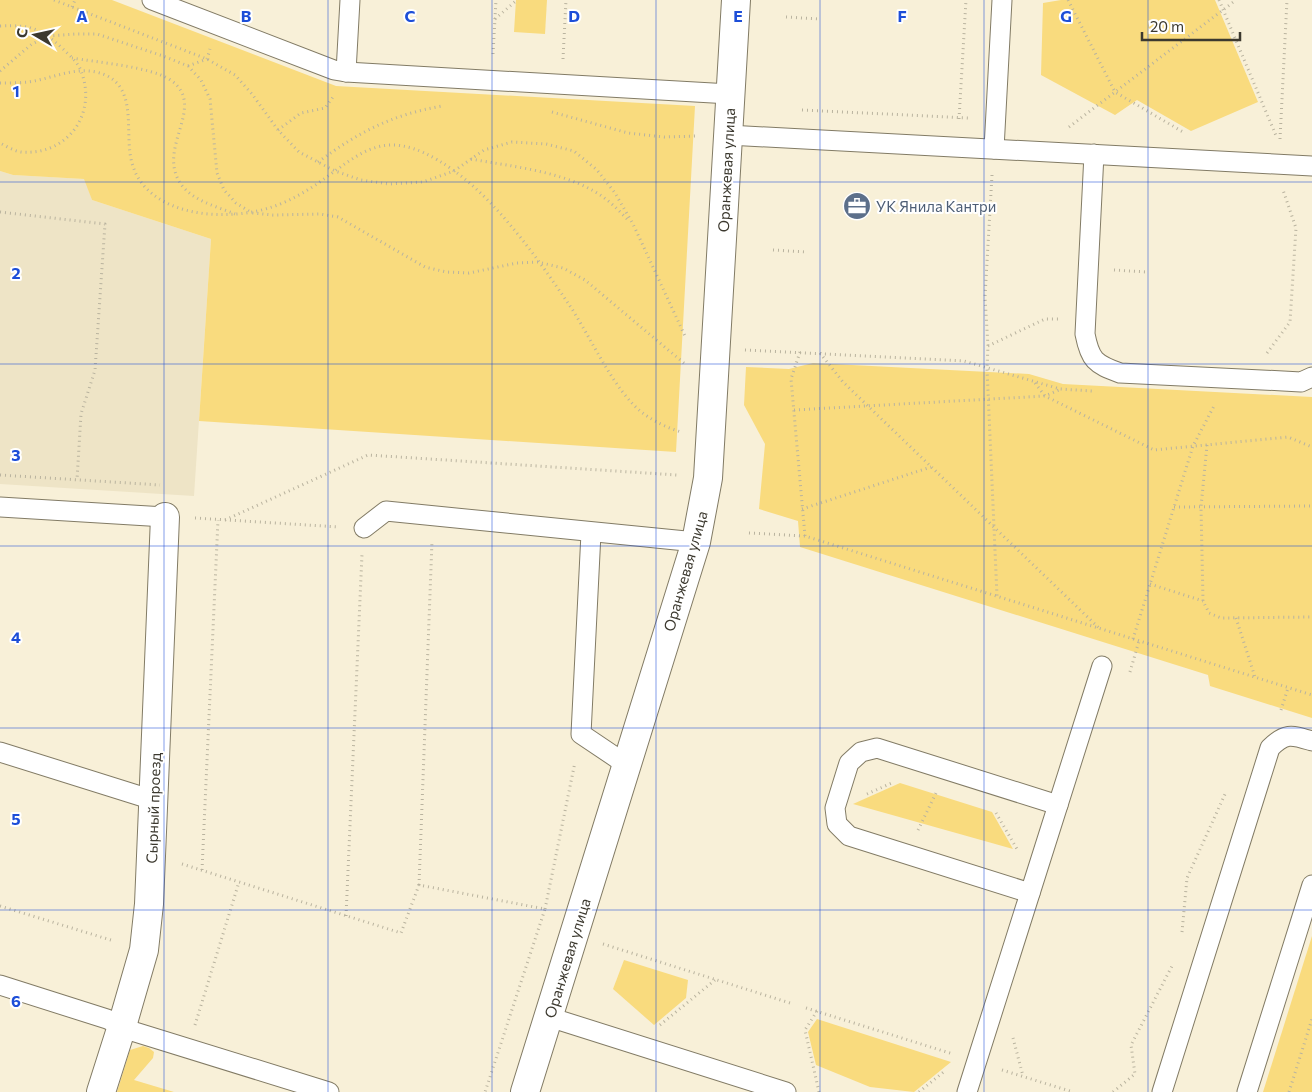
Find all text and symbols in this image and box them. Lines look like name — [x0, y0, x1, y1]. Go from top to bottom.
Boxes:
text: A — [76, 6, 88, 25]
text: B — [241, 6, 252, 25]
text: C — [405, 6, 416, 25]
text: D — [568, 6, 580, 25]
text: E — [733, 6, 743, 25]
text: F — [897, 6, 907, 25]
text: G — [1060, 6, 1072, 25]
north arrow — [10, 10, 60, 60]
scale bar — [1142, 10, 1240, 42]
text: 20 m — [1150, 17, 1184, 35]
text: С — [13, 27, 31, 39]
text: 1 — [12, 81, 20, 100]
street label: Оранжевая улица — [714, 107, 738, 233]
office icon: УК Янила Кантри — [842, 191, 872, 221]
place label: УК Янила Кантри — [876, 197, 996, 215]
text: 2 — [11, 263, 21, 282]
text: 3 — [11, 445, 21, 464]
street label: Оранжевая улица — [659, 509, 711, 633]
text: 4 — [11, 627, 21, 646]
street label: Сырный проезд — [142, 752, 164, 864]
text: 5 — [11, 809, 21, 828]
street label: Оранжевая улица — [540, 896, 594, 1020]
text: 6 — [11, 991, 21, 1010]

